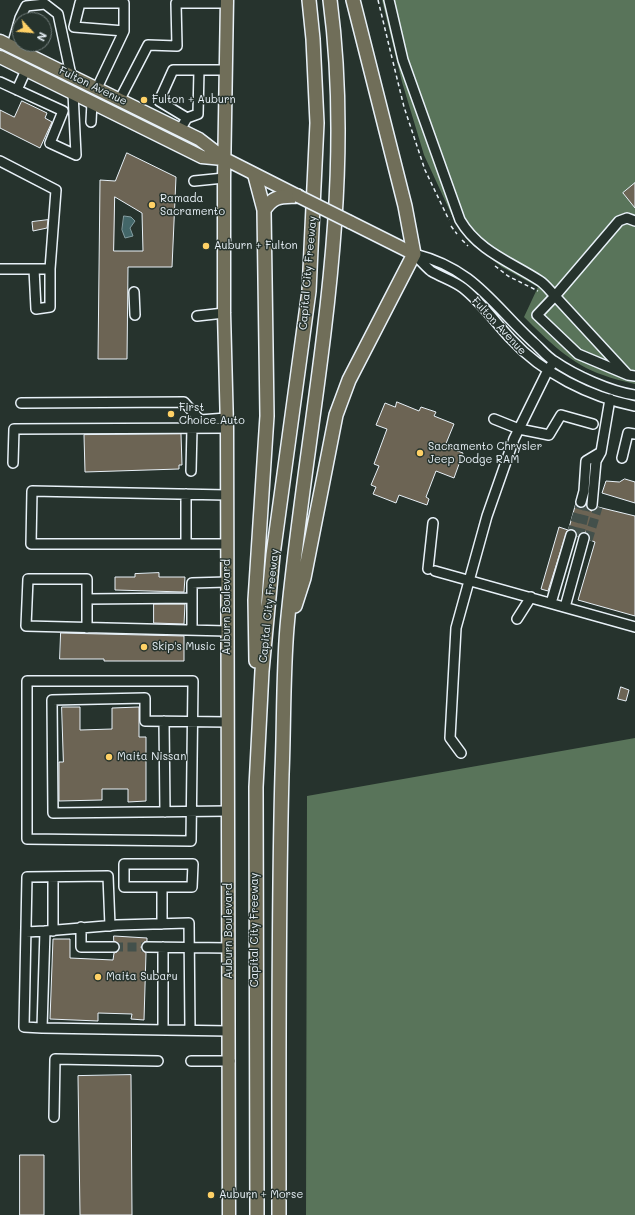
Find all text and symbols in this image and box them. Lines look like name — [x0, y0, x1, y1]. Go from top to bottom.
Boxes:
north arrow — [12, 12, 52, 52]
text: N — [34, 30, 51, 44]
street label: Fulton Avenue — [57, 64, 129, 108]
place label: Fulton + Auburn — [152, 93, 236, 107]
marker: Fulton + Auburn — [139, 95, 149, 105]
place label: Ramada Sacramento — [160, 192, 225, 218]
marker: Ramada Sacramento — [147, 200, 157, 210]
street label: Capital City Freeway — [296, 215, 320, 331]
place label: Auburn + Fulton — [214, 239, 298, 253]
marker: Auburn + Fulton — [201, 241, 211, 251]
street label: Fulton Avenue — [469, 294, 529, 358]
place label: First Choice Auto — [179, 401, 245, 427]
marker: First Choice Auto — [166, 409, 176, 419]
place label: Sacramento Chrysler Jeep Dodge RAM — [428, 440, 542, 466]
marker: Sacramento Chrysler Jeep Dodge RAM — [415, 448, 425, 458]
street label: Capital City Freeway — [256, 548, 282, 664]
street label: Auburn Boulevard — [220, 559, 234, 655]
place label: Skip's Music — [152, 640, 215, 654]
marker: Skip's Music — [139, 642, 149, 652]
place label: Maita Nissan — [117, 750, 186, 764]
marker: Maita Nissan — [104, 752, 114, 762]
street label: Capital City Freeway — [248, 873, 262, 987]
street label: Auburn Boulevard — [222, 883, 236, 979]
place label: Maita Subaru — [106, 970, 178, 984]
marker: Maita Subaru — [93, 972, 103, 982]
place label: Auburn + Morse — [219, 1188, 303, 1202]
marker: Auburn + Morse — [206, 1190, 216, 1200]

